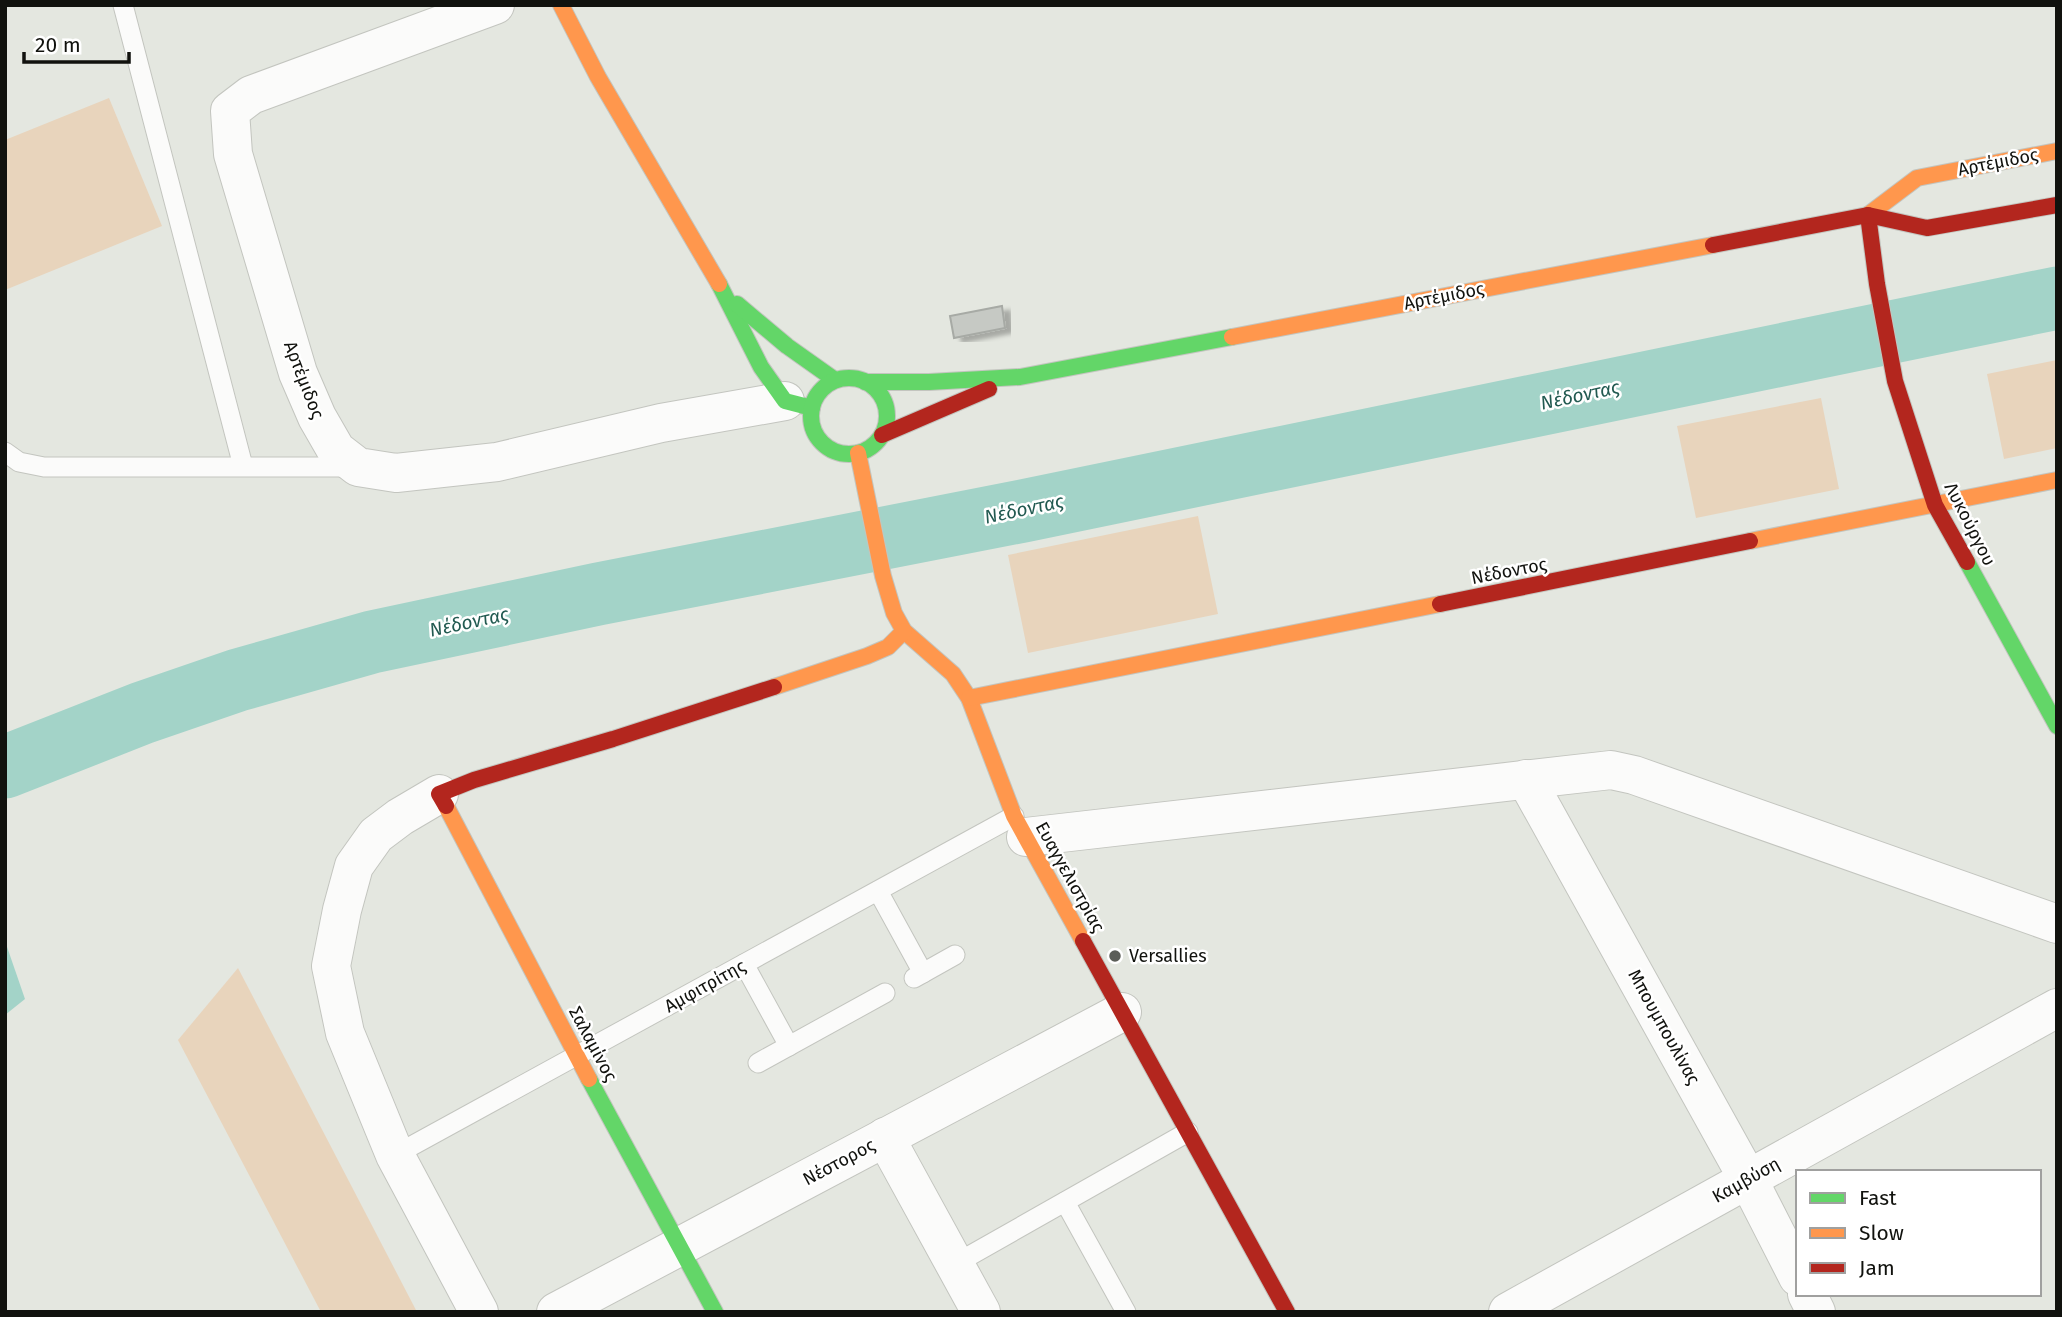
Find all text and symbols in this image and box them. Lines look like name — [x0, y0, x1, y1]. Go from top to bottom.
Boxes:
scale bar — [24, 21, 130, 65]
text: 20 m — [35, 32, 81, 58]
street label: Αρτέμιδος — [1956, 143, 2041, 181]
street label: Αρτέμιδος — [1402, 277, 1487, 315]
street label: Αρτέμιδος — [279, 338, 329, 423]
water label: Νέδoντας — [1538, 375, 1623, 415]
street label: Λυκούργου — [1940, 479, 2000, 569]
water label: Νέδoντας — [982, 489, 1067, 529]
street label: Νέδοντος — [1469, 553, 1549, 589]
water label: Νέδoντας — [427, 602, 512, 642]
street label: Ευαγγελιστρίας — [1031, 818, 1110, 936]
place label: Versallies — [1129, 945, 1207, 967]
marker: Versallies — [1107, 948, 1123, 964]
street label: Αμφιτρίτης — [661, 954, 750, 1017]
street label: Μπουμπουλίνας — [1623, 966, 1705, 1089]
street label: Σαλαμίνος — [564, 1003, 622, 1086]
street label: Νέστορος — [799, 1134, 879, 1190]
street label: Καμβύση — [1708, 1152, 1784, 1208]
legend — [1796, 1170, 2041, 1296]
text: Fast — [1859, 1185, 1897, 1211]
text: Slow — [1859, 1220, 1904, 1246]
text: Jam — [1859, 1255, 1895, 1281]

